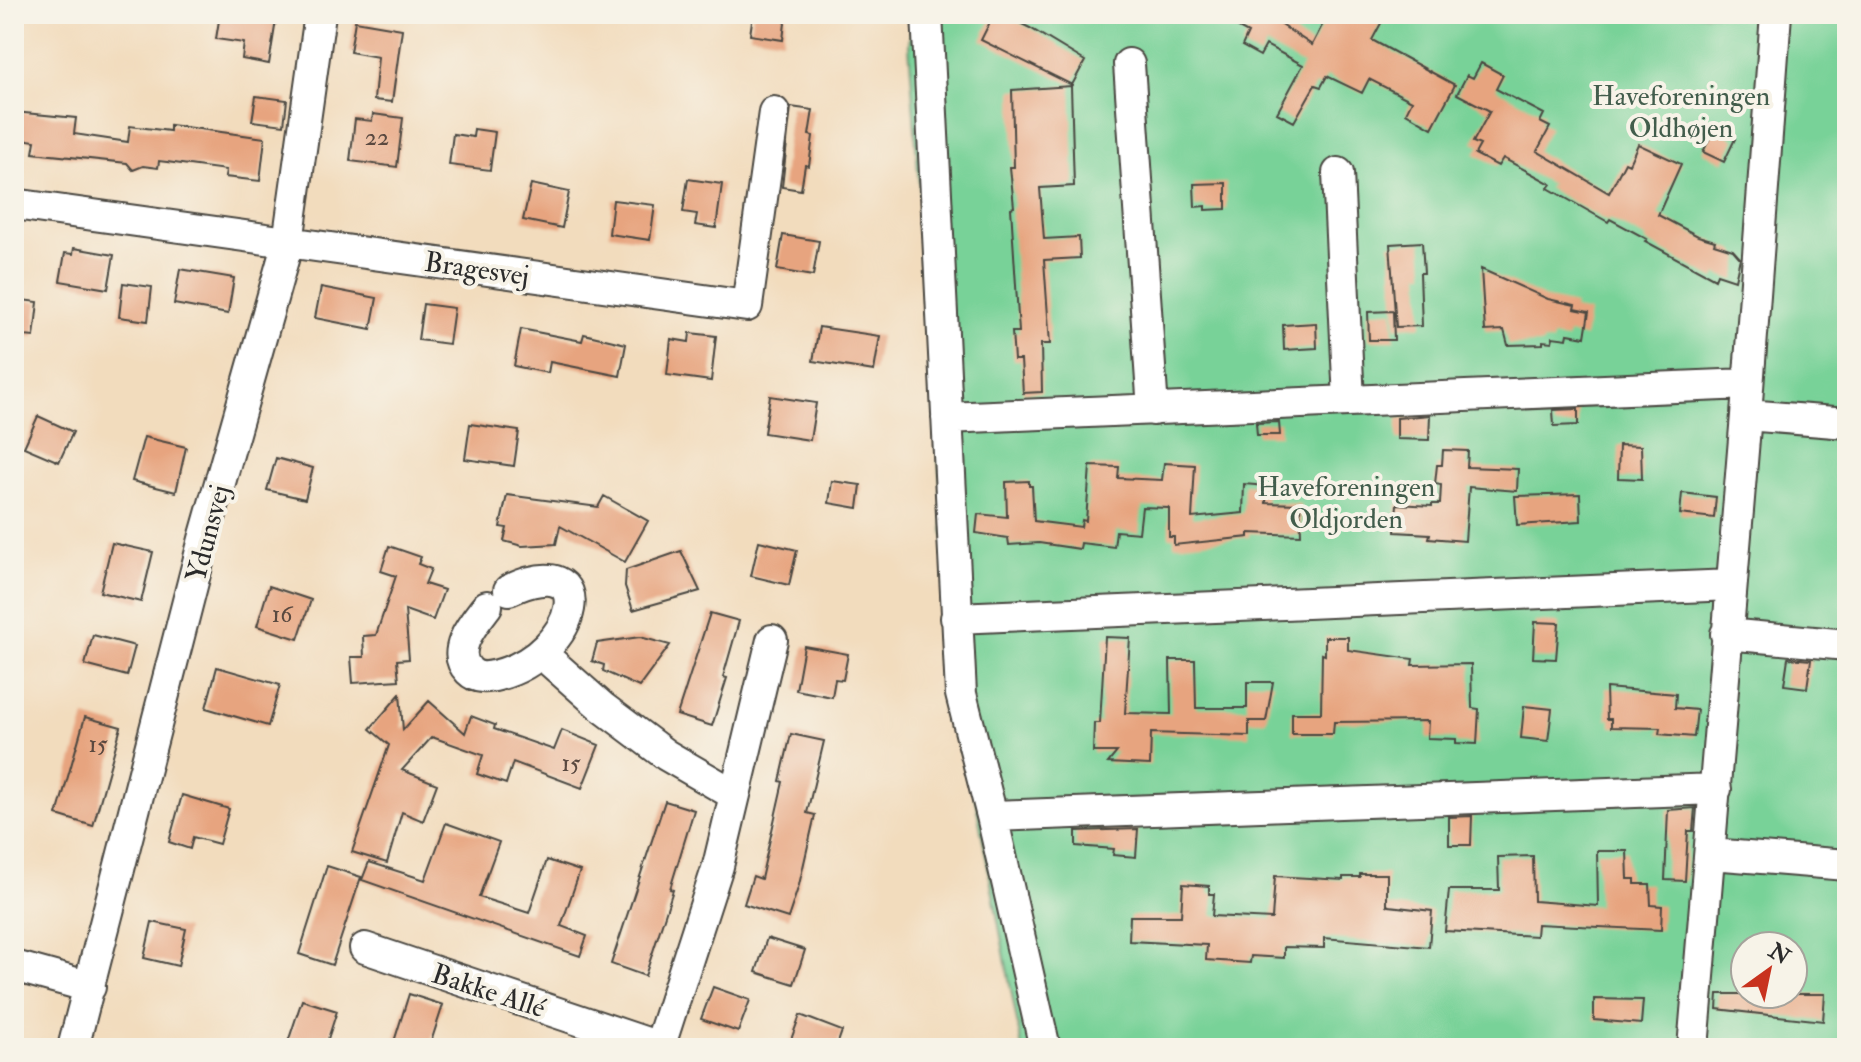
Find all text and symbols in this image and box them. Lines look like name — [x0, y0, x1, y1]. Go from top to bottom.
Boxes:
park label: Haveforeningen Oldhøjen — [1592, 79, 1770, 146]
house number: 22 — [365, 122, 389, 153]
street label: Bragesvej — [422, 245, 531, 294]
park label: Haveforeningen Oldjorden — [1257, 470, 1435, 537]
street label: Ydunsvej — [179, 481, 238, 586]
house number: 16 — [272, 599, 294, 630]
house number: 15 — [88, 729, 108, 760]
house number: 15 — [561, 748, 581, 779]
north arrow — [1729, 930, 1809, 1010]
text: N — [1763, 936, 1795, 971]
street label: Bakke Allé — [427, 957, 550, 1026]

